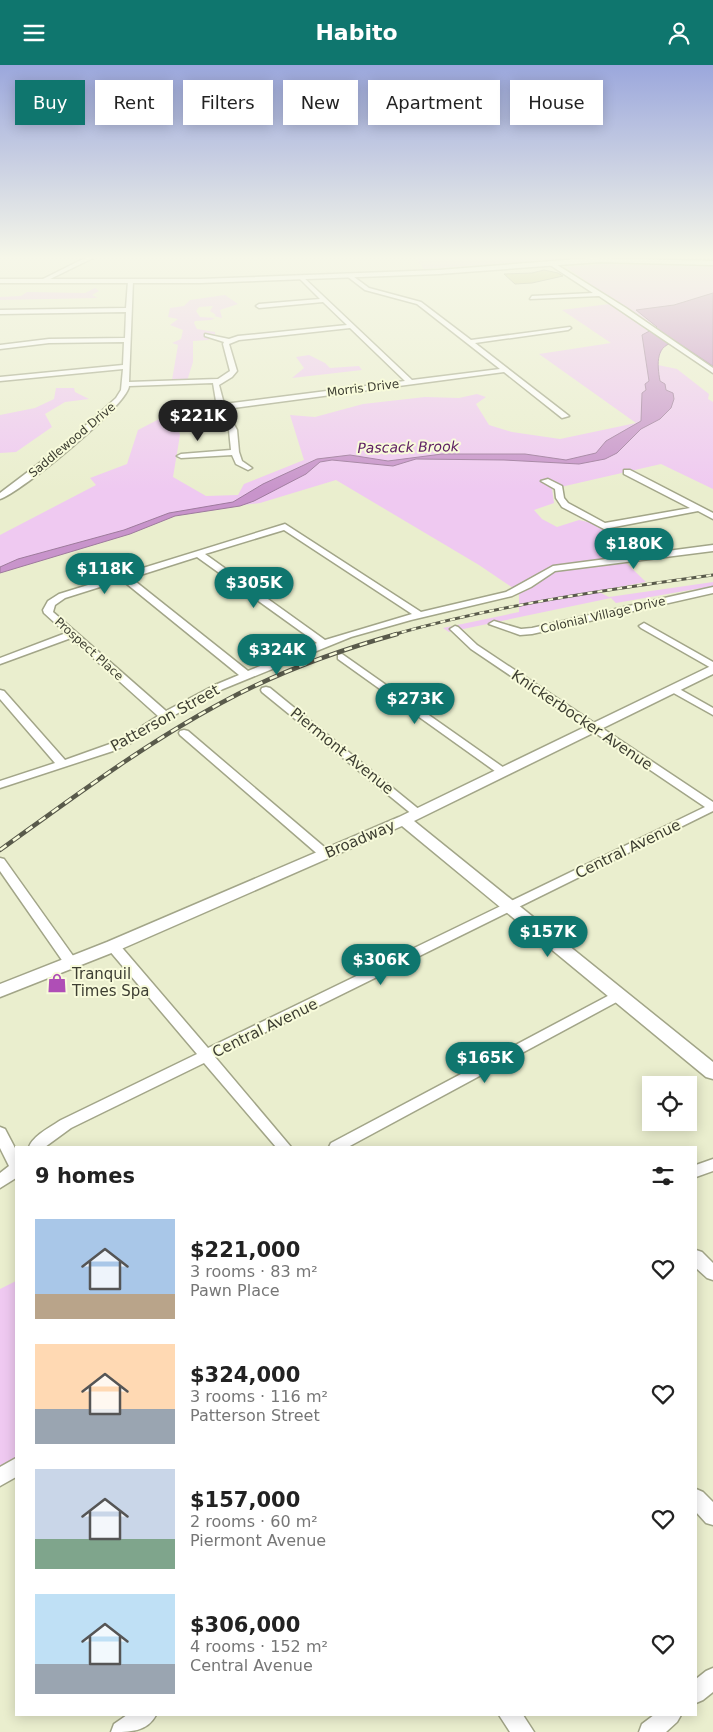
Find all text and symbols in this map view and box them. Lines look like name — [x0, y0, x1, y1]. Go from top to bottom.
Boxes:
icon: menu — [20, 19, 48, 47]
icon: person — [665, 19, 693, 47]
text: Habito — [315, 20, 398, 45]
chip: Buy — [15, 80, 85, 125]
chip: Rent — [95, 80, 173, 125]
chip: Filters — [183, 80, 273, 125]
chip: New — [283, 80, 358, 125]
chip: Apartment — [368, 80, 500, 125]
chip: House — [510, 80, 603, 125]
street label: Morris Drive — [326, 377, 400, 399]
pin: $221K — [163, 399, 233, 442]
street label: Saddlewood Drive — [26, 400, 118, 480]
text: $221K — [170, 406, 226, 425]
water label: Pascack Brook — [357, 438, 460, 456]
pin: $180K — [599, 527, 669, 570]
text: $180K — [606, 534, 662, 553]
pin: $118K — [70, 553, 140, 595]
text: $118K — [77, 559, 133, 578]
pin: $305K — [219, 567, 289, 609]
text: $305K — [226, 573, 282, 592]
street label: Colonial Village Drive — [539, 594, 667, 636]
street label: Prospect Place — [52, 615, 126, 683]
pin: $324K — [242, 633, 312, 676]
text: $324K — [249, 640, 305, 659]
street label: Knickerbocker Avenue — [508, 666, 656, 774]
street label: Patterson Street — [107, 681, 223, 755]
pin: $273K — [380, 683, 450, 725]
text: $273K — [387, 689, 443, 708]
street label: Piermont Avenue — [287, 704, 397, 798]
street label: Broadway — [322, 816, 398, 862]
street label: Central Avenue — [572, 816, 684, 882]
pin: $157K — [513, 915, 583, 958]
text: $157K — [520, 922, 576, 941]
pin: $306K — [346, 943, 416, 986]
text: $306K — [353, 950, 409, 969]
place label: Tranquil Times Spa — [71, 965, 150, 1000]
shop icon: Tranquil Times Spa — [46, 972, 68, 994]
street label: Central Avenue — [209, 995, 321, 1061]
pin: $165K — [450, 1041, 520, 1084]
text: $165K — [457, 1048, 513, 1067]
map controls — [642, 1076, 697, 1131]
button: locate — [642, 1076, 697, 1131]
icon: filters — [649, 1162, 677, 1190]
text: 9 homes — [35, 1164, 135, 1188]
text: $221,000 — [190, 1238, 300, 1262]
icon: home — [75, 1239, 135, 1299]
icon: heart — [649, 1255, 677, 1283]
text: 3 rooms · 83 m² — [190, 1262, 318, 1281]
text: Pawn Place — [190, 1281, 280, 1300]
text: $324,000 — [190, 1363, 300, 1387]
icon: home — [75, 1364, 135, 1424]
icon: heart — [649, 1380, 677, 1408]
text: 3 rooms · 116 m² — [190, 1387, 328, 1406]
text: Patterson Street — [190, 1406, 320, 1425]
text: $157,000 — [190, 1488, 300, 1512]
icon: home — [75, 1489, 135, 1549]
icon: heart — [649, 1505, 677, 1533]
text: 2 rooms · 60 m² — [190, 1512, 318, 1531]
text: Piermont Avenue — [190, 1531, 326, 1550]
text: $306,000 — [190, 1613, 300, 1637]
icon: home — [75, 1614, 135, 1674]
icon: heart — [649, 1630, 677, 1658]
text: 4 rooms · 152 m² — [190, 1637, 328, 1656]
text: Central Avenue — [190, 1656, 313, 1675]

